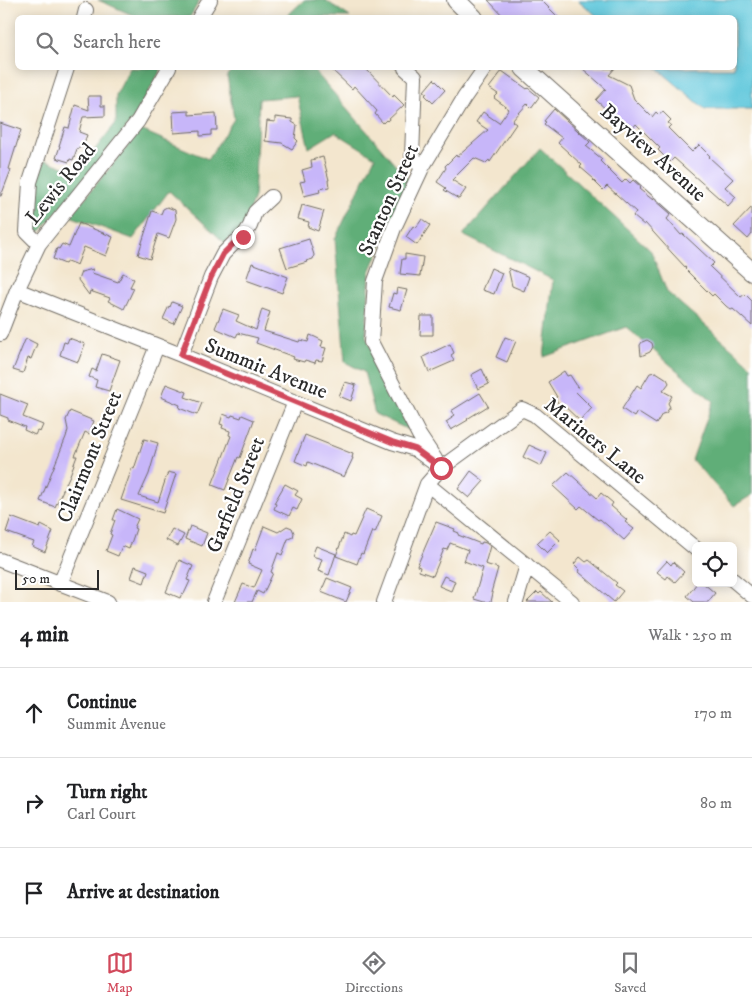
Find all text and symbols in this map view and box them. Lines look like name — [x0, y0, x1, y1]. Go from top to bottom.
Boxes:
search box — [15, 15, 737, 70]
icon: search — [33, 29, 61, 57]
text: Search here — [73, 31, 161, 54]
street label: Bayview Avenue — [595, 99, 712, 208]
street label: Lewis Road — [20, 137, 102, 230]
street label: Stanton Street — [353, 140, 425, 260]
route end — [232, 226, 255, 249]
street label: Summit Avenue — [201, 333, 331, 405]
street label: Clairmont Street — [52, 387, 128, 527]
street label: Mariners Lane — [539, 392, 652, 490]
street label: Garfield Street — [201, 433, 271, 557]
route start — [430, 457, 453, 480]
map controls — [692, 542, 737, 587]
button: locate — [692, 542, 737, 587]
scale bar — [15, 567, 99, 590]
text: 50 m — [22, 570, 50, 588]
text: 4 min — [20, 622, 69, 648]
text: Walk · 250 m — [648, 625, 732, 645]
text: Continue — [67, 691, 137, 714]
icon: ahead — [20, 699, 48, 727]
text: 170 m — [694, 703, 732, 723]
text: Summit Avenue — [67, 714, 166, 734]
text: Turn right — [67, 781, 147, 804]
icon: right — [20, 789, 48, 817]
text: 80 m — [700, 793, 732, 813]
text: Carl Court — [67, 804, 136, 824]
icon: arrive — [20, 879, 48, 907]
text: Arrive at destination — [67, 881, 219, 904]
tab: Map — [106, 949, 134, 997]
tab: Directions — [345, 949, 403, 997]
tab: Saved — [614, 949, 646, 997]

